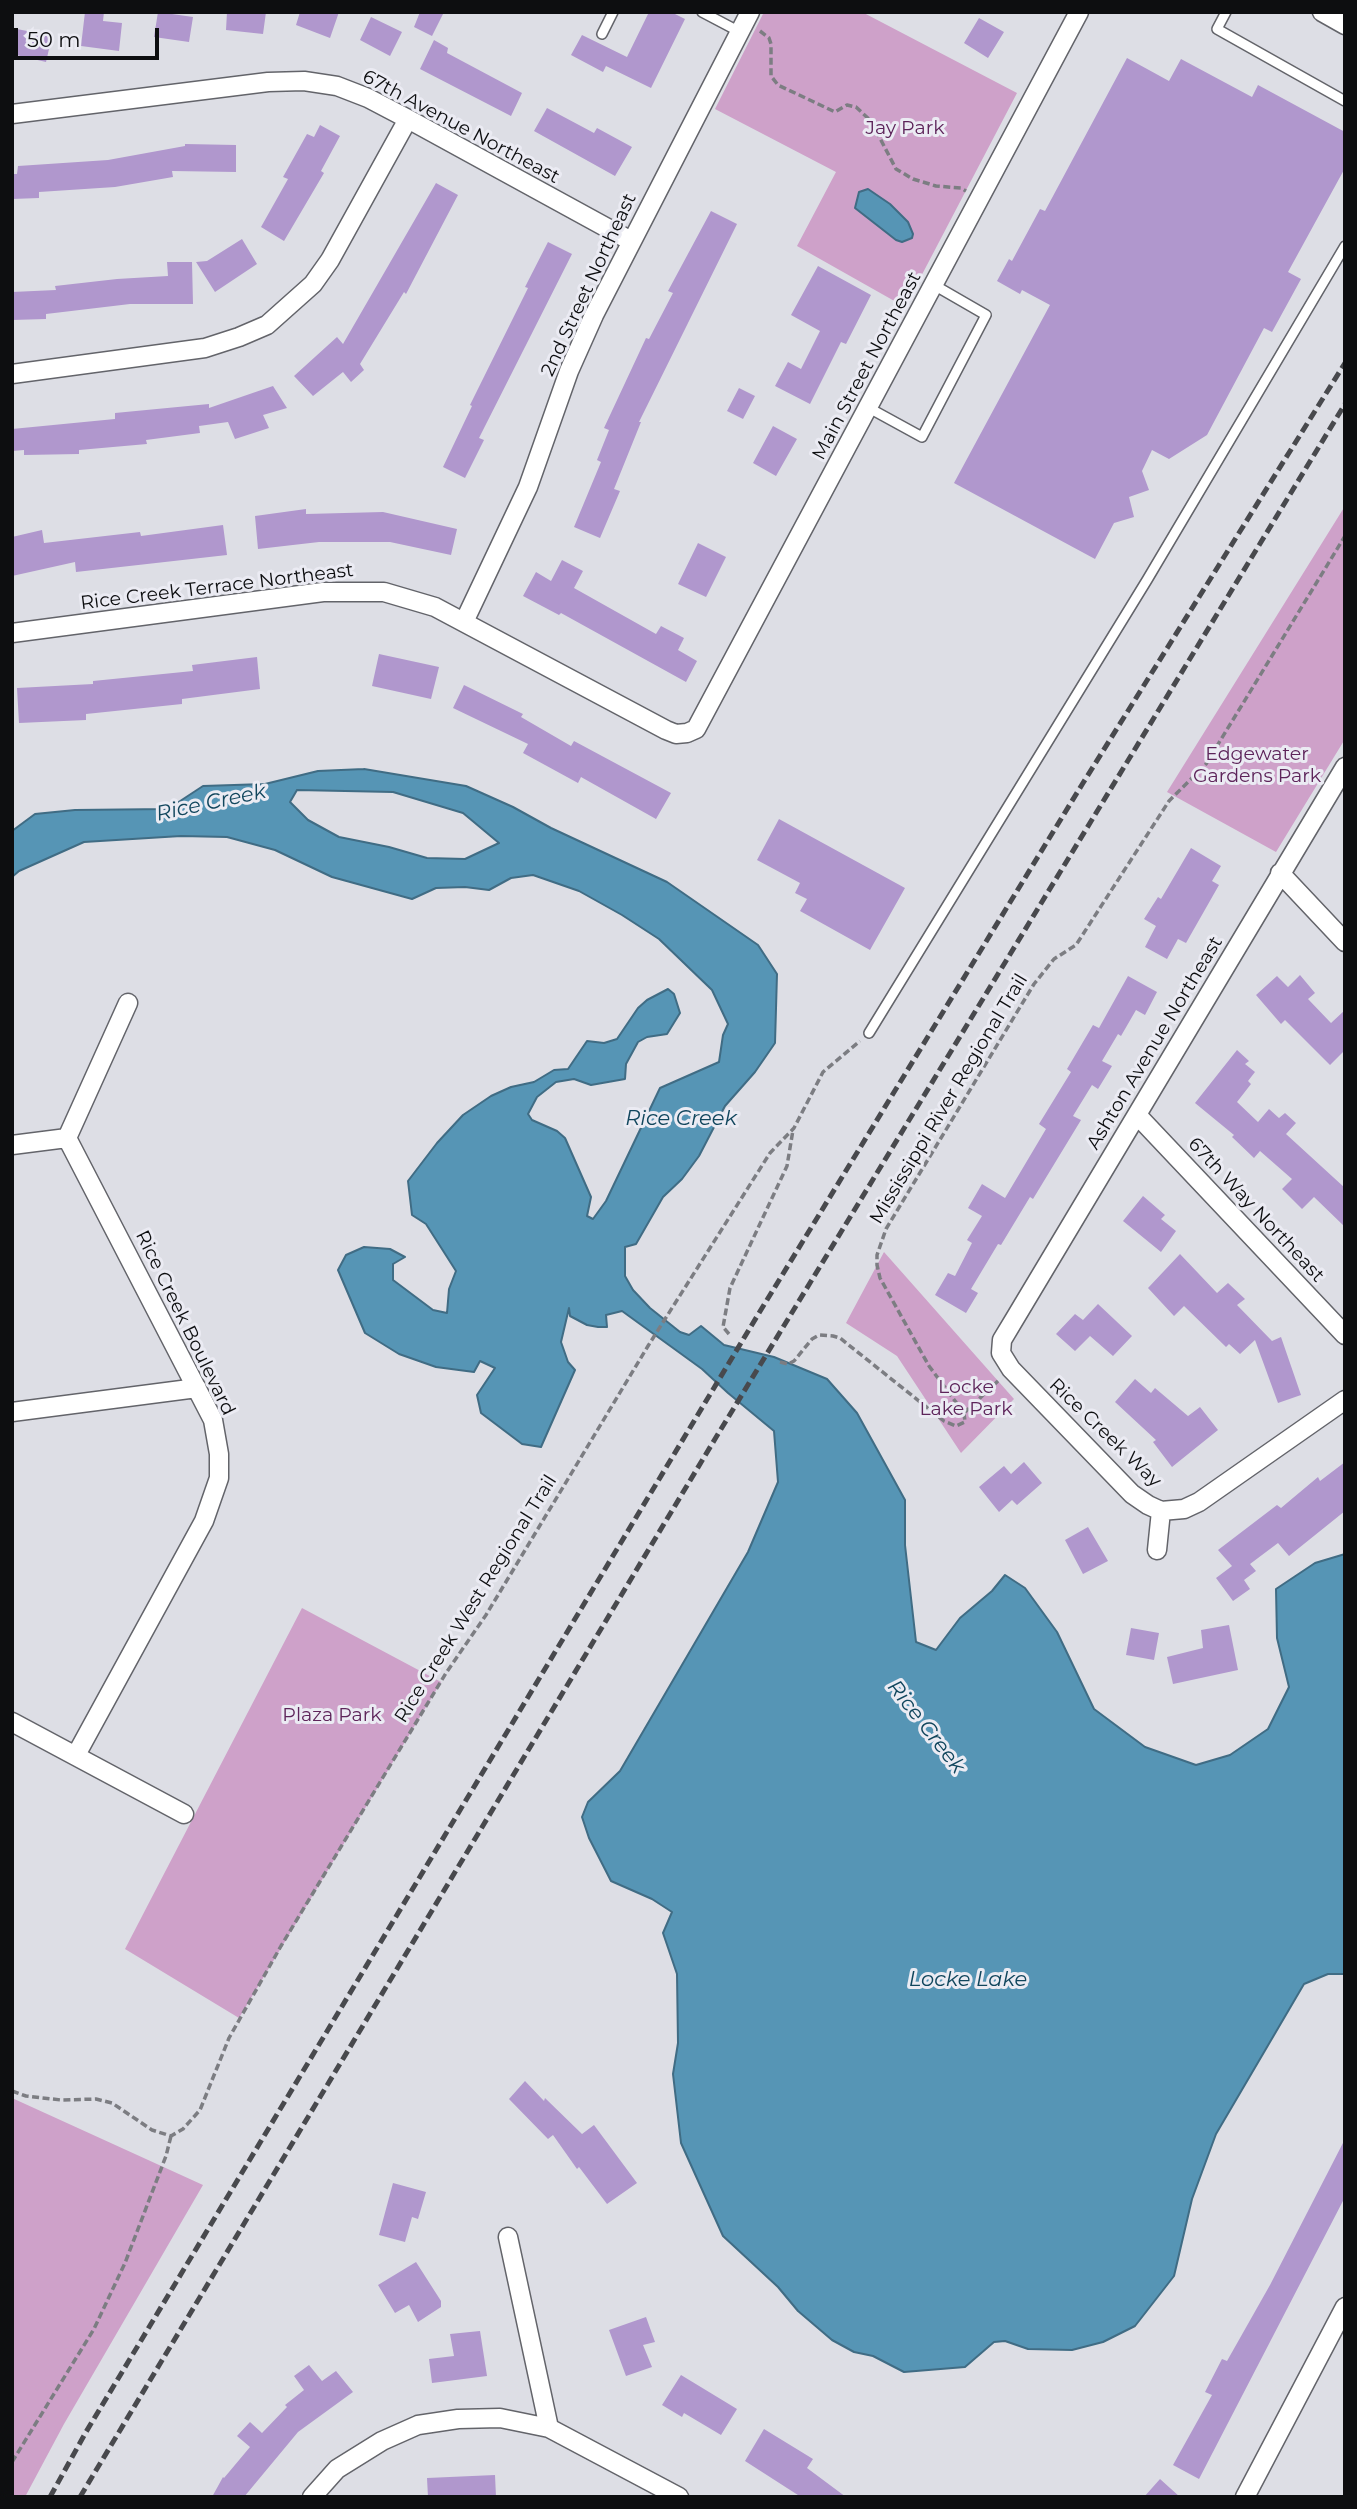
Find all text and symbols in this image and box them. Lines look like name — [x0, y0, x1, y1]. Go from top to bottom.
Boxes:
scale bar — [18, 14, 163, 58]
text: 50 m — [27, 27, 81, 52]
street label: 67th Avenue Northeast — [359, 65, 563, 189]
park label: Jay Park — [865, 117, 945, 139]
street label: 2nd Street Northeast — [537, 190, 641, 380]
street label: Main Street Northeast — [808, 268, 926, 464]
street label: Rice Creek Terrace Northeast — [79, 559, 355, 615]
park label: Edgewater Gardens Park — [1193, 743, 1321, 787]
water label: Rice Creek — [154, 779, 268, 827]
street label: Ashton Avenue Northeast — [1082, 932, 1228, 1154]
street label: Mississippi River Regional Trail — [865, 970, 1033, 1228]
water label: Rice Creek — [625, 1106, 737, 1132]
street label: 67th Way Northeast — [1183, 1133, 1329, 1287]
street label: Rice Creek Boulevard — [130, 1227, 240, 1419]
street label: Rice Creek Way — [1044, 1374, 1166, 1492]
park label: Locke Lake Park — [919, 1376, 1013, 1420]
street label: Rice Creek West Regional Trail — [390, 1471, 562, 1727]
water label: Rice Creek — [882, 1675, 970, 1779]
park label: Plaza Park — [282, 1704, 382, 1726]
water label: Locke Lake — [909, 1967, 1027, 1993]

